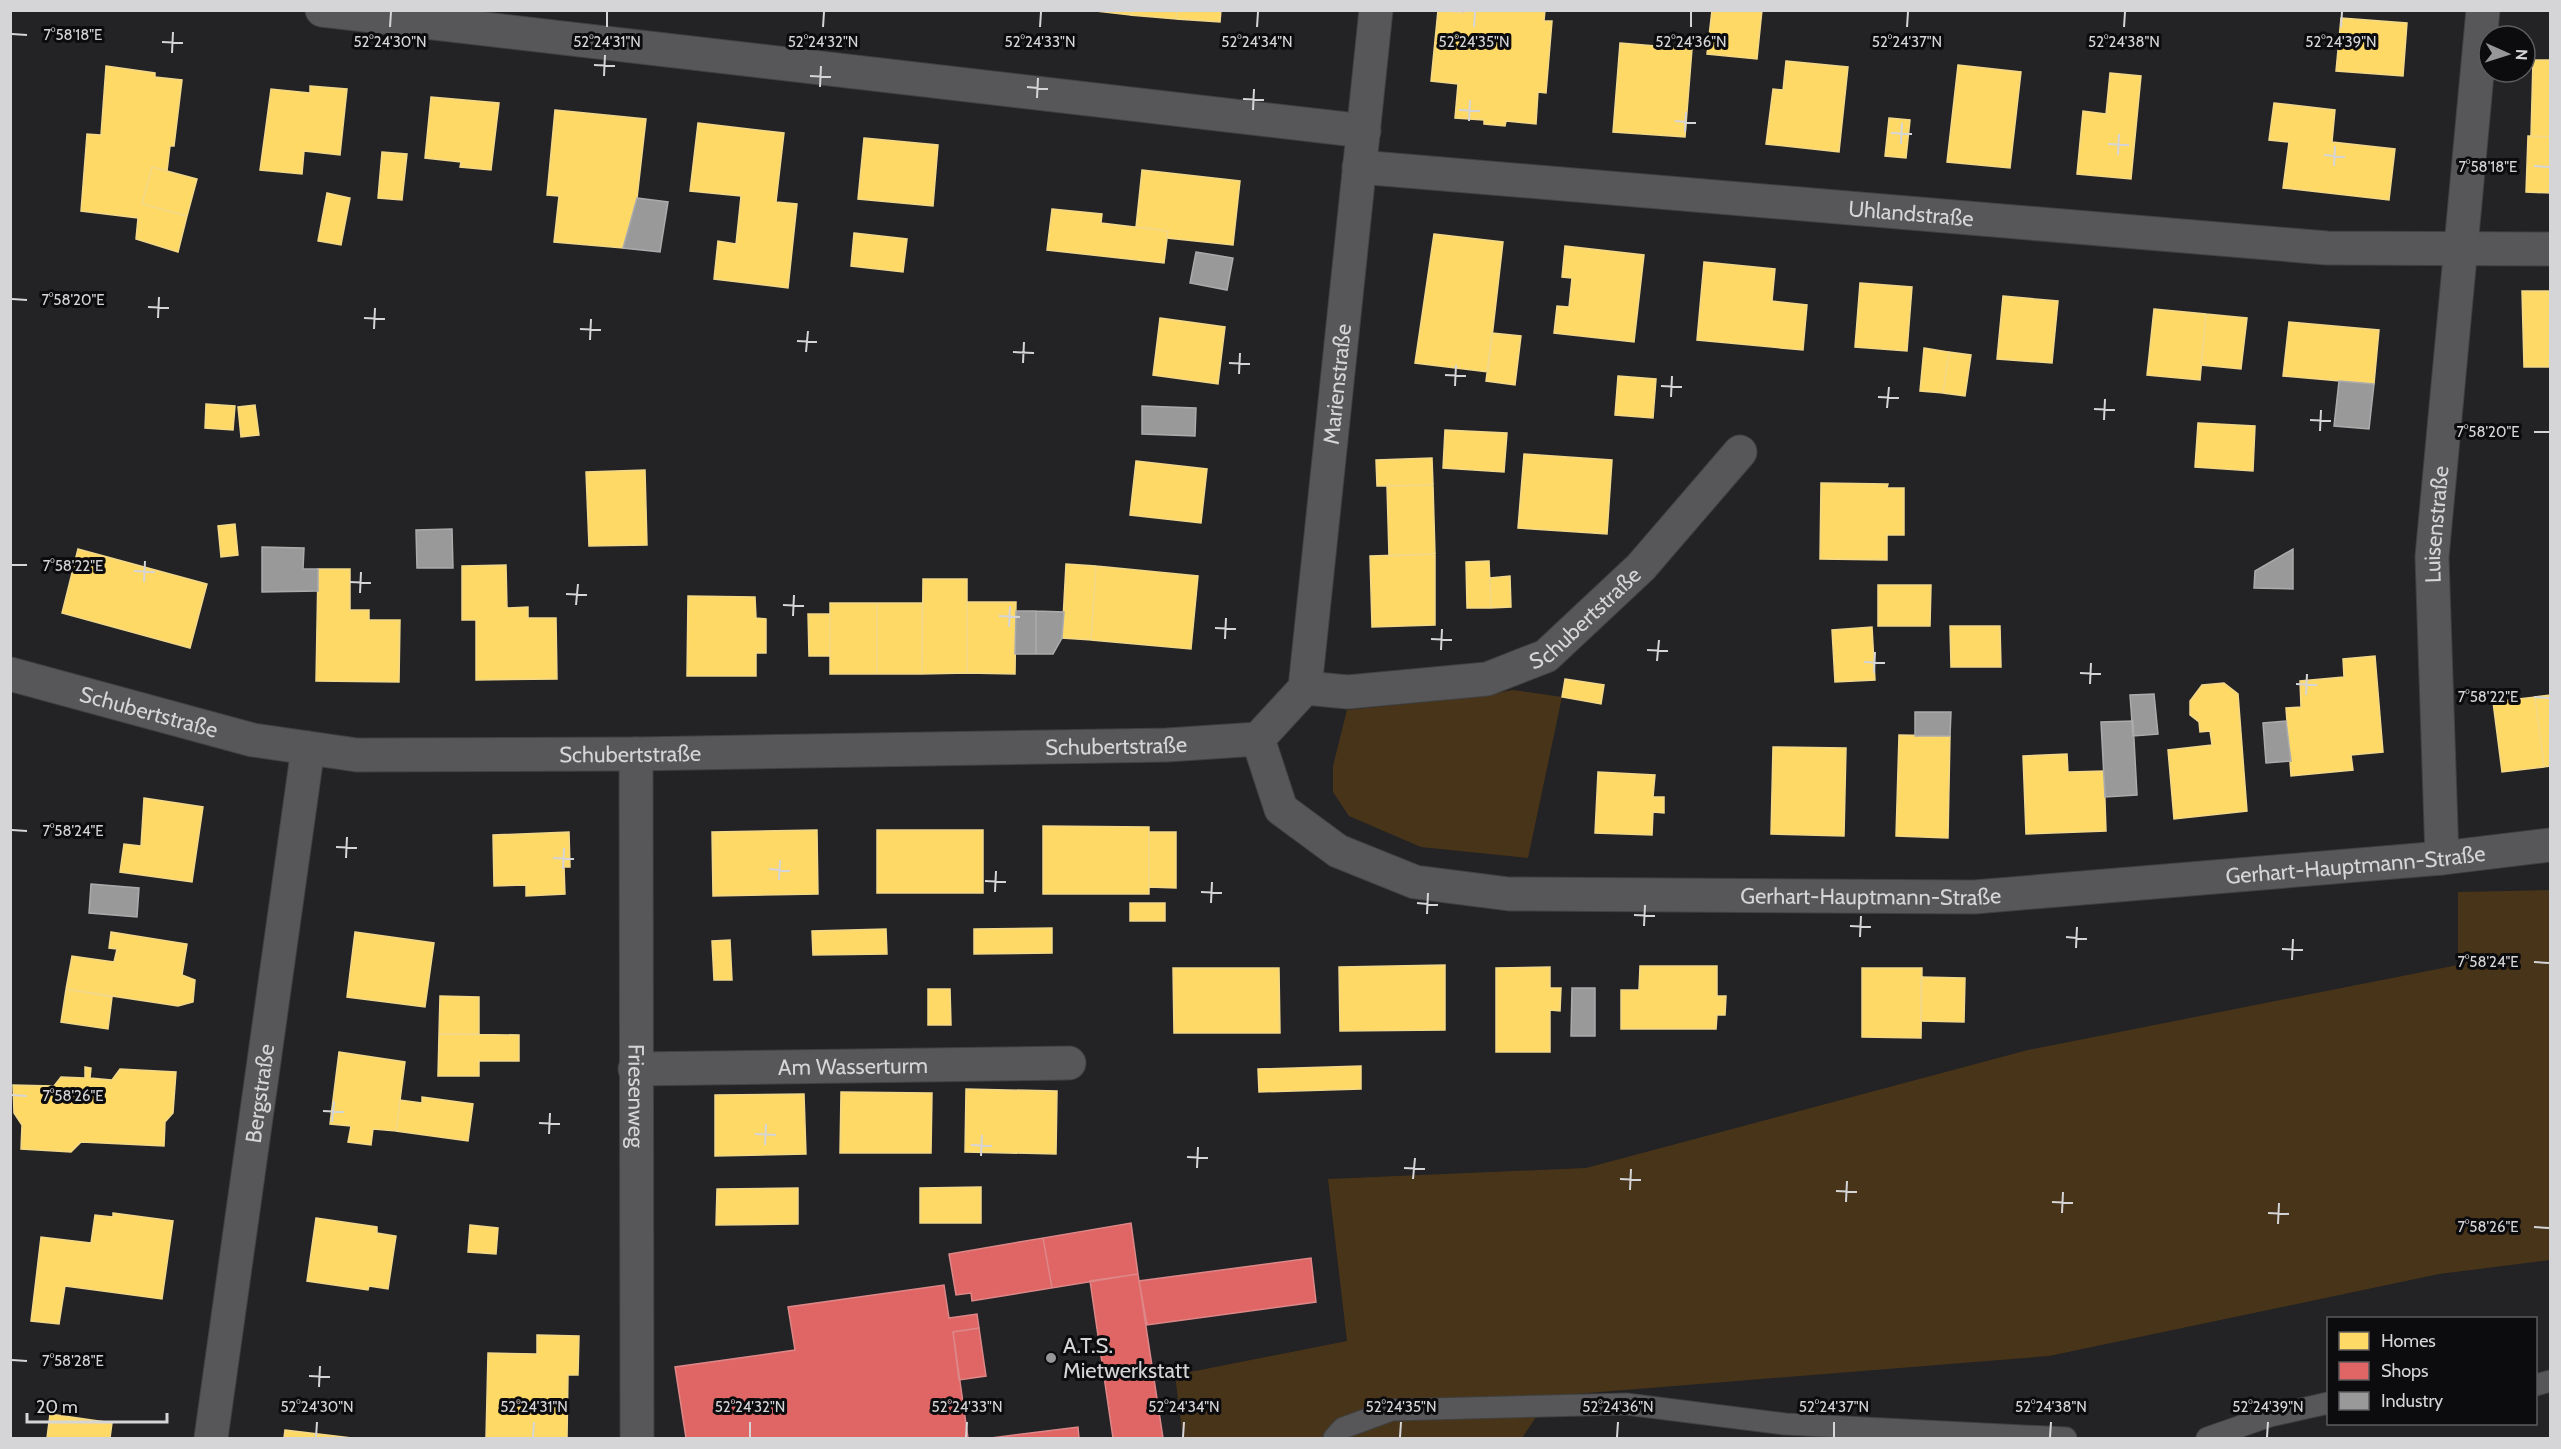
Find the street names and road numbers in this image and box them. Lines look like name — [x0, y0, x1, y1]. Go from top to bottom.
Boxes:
street label: Uhlandstraße — [1847, 195, 1975, 232]
street label: Marienstraße — [1317, 322, 1357, 446]
street label: Luisenstraße — [2418, 465, 2454, 583]
street label: Schubertstraße — [1525, 561, 1646, 675]
street label: Schubertstraße — [77, 680, 221, 743]
street label: Schubertstraße — [1045, 730, 1188, 761]
street label: Schubertstraße — [559, 739, 701, 768]
street label: Gerhart-Hauptmann-Straße — [2224, 839, 2487, 889]
street label: Gerhart-Hauptmann-Straße — [1740, 881, 2002, 911]
street label: Bergstraße — [239, 1042, 280, 1145]
street label: Friesenweg — [623, 1044, 650, 1149]
street label: Am Wasserturm — [778, 1051, 928, 1081]

